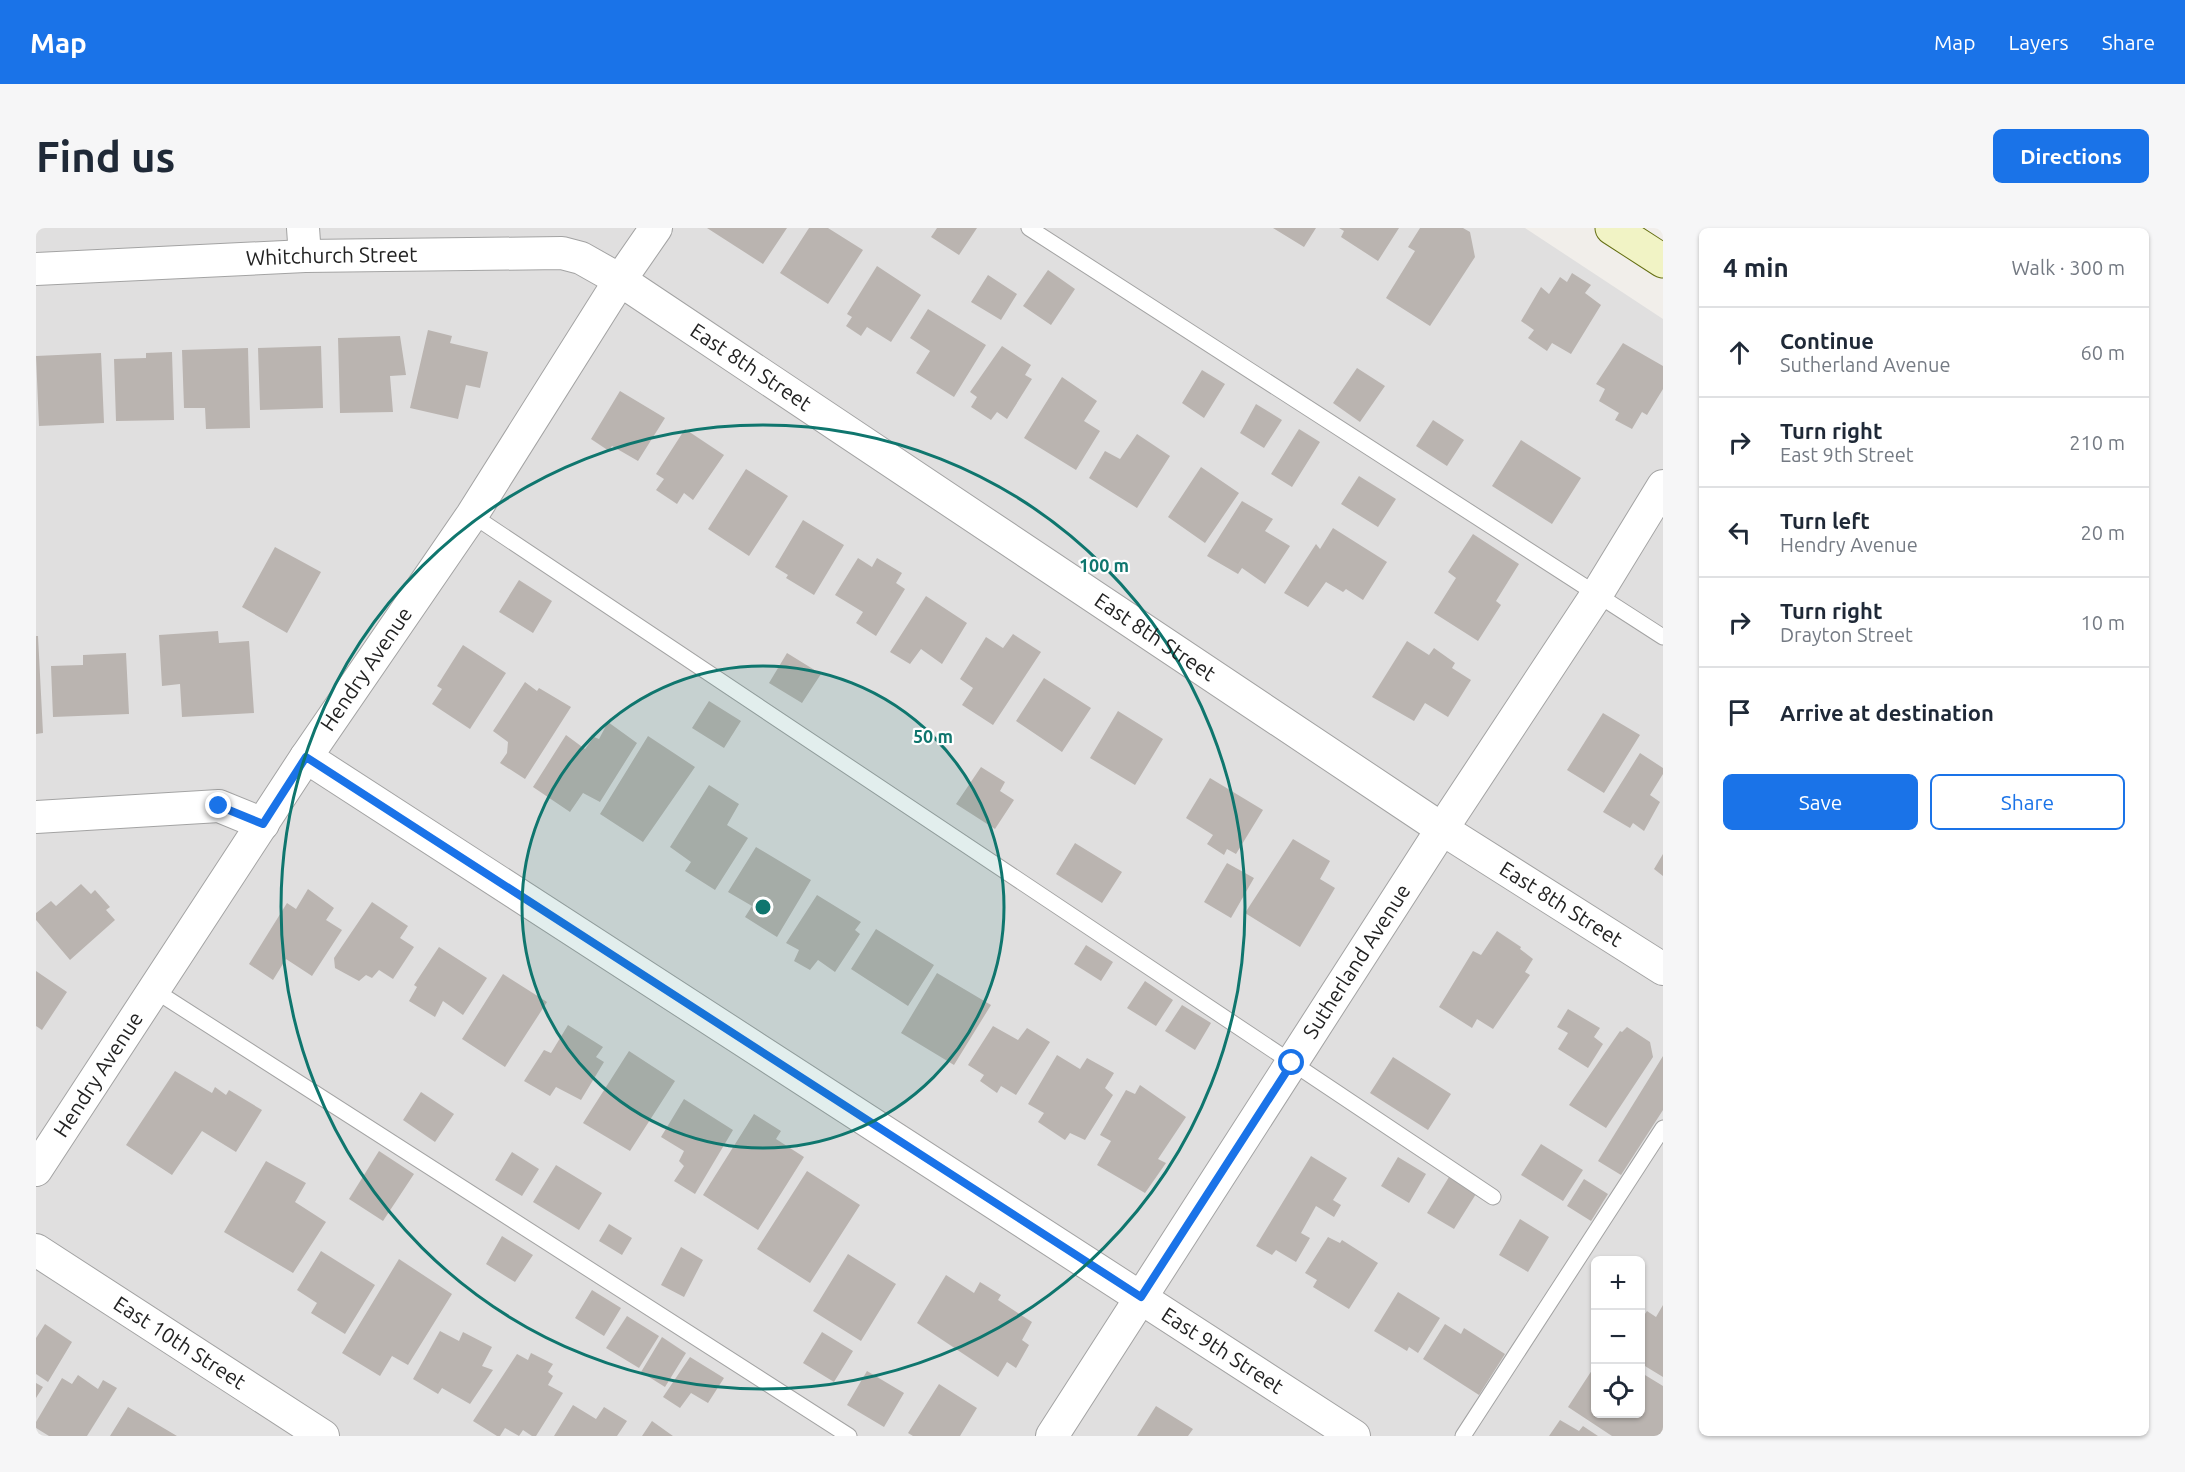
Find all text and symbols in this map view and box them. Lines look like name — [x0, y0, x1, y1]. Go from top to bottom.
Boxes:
text: Map — [30, 27, 87, 58]
text: Map — [1934, 30, 1975, 54]
text: Layers — [2008, 30, 2069, 54]
text: Share — [2102, 30, 2155, 54]
button: Directions — [1993, 129, 2149, 183]
text: Find us — [36, 133, 175, 180]
street label: Whitchurch Street — [245, 242, 418, 270]
text: 4 min — [1723, 253, 1789, 282]
text: Walk · 300 m — [2012, 256, 2125, 279]
street label: East 8th Street — [686, 318, 816, 415]
text: Continue — [1780, 328, 1874, 353]
icon: ahead — [1723, 336, 1756, 369]
text: 60 m — [2081, 341, 2125, 364]
text: Sutherland Avenue — [1780, 353, 1950, 376]
text: Turn right — [1780, 418, 1882, 443]
icon: right — [1723, 426, 1756, 459]
text: 210 m — [2069, 431, 2125, 454]
text: East 9th Street — [1780, 443, 1914, 466]
text: Turn left — [1780, 508, 1870, 533]
icon: left — [1723, 516, 1756, 549]
text: 20 m — [2081, 521, 2125, 544]
text: Hendry Avenue — [1780, 533, 1918, 556]
text: 100 m — [1079, 555, 1129, 575]
street label: East 8th Street — [1090, 587, 1221, 685]
text: Turn right — [1780, 598, 1882, 623]
street label: Hendry Avenue — [315, 602, 416, 735]
icon: right — [1723, 606, 1756, 639]
text: 10 m — [2081, 611, 2125, 634]
text: Drayton Street — [1780, 623, 1913, 646]
icon: arrive — [1723, 696, 1756, 729]
text: Arrive at destination — [1780, 700, 1994, 725]
text: 50 m — [913, 726, 953, 746]
button: Save — [1723, 774, 1918, 830]
button: Share — [1930, 774, 2125, 830]
route end — [205, 792, 231, 818]
street label: East 8th Street — [1496, 856, 1627, 951]
street label: Sutherland Avenue — [1298, 879, 1415, 1043]
centre of rings — [753, 897, 773, 917]
street label: Hendry Avenue — [48, 1007, 147, 1141]
route start — [1278, 1049, 1304, 1075]
map controls — [1591, 1256, 1645, 1418]
button: + — [1591, 1256, 1645, 1310]
street label: East 10th Street — [110, 1291, 250, 1394]
street label: East 9th Street — [1158, 1302, 1288, 1398]
button: − — [1591, 1310, 1645, 1364]
button: locate — [1591, 1364, 1645, 1418]

